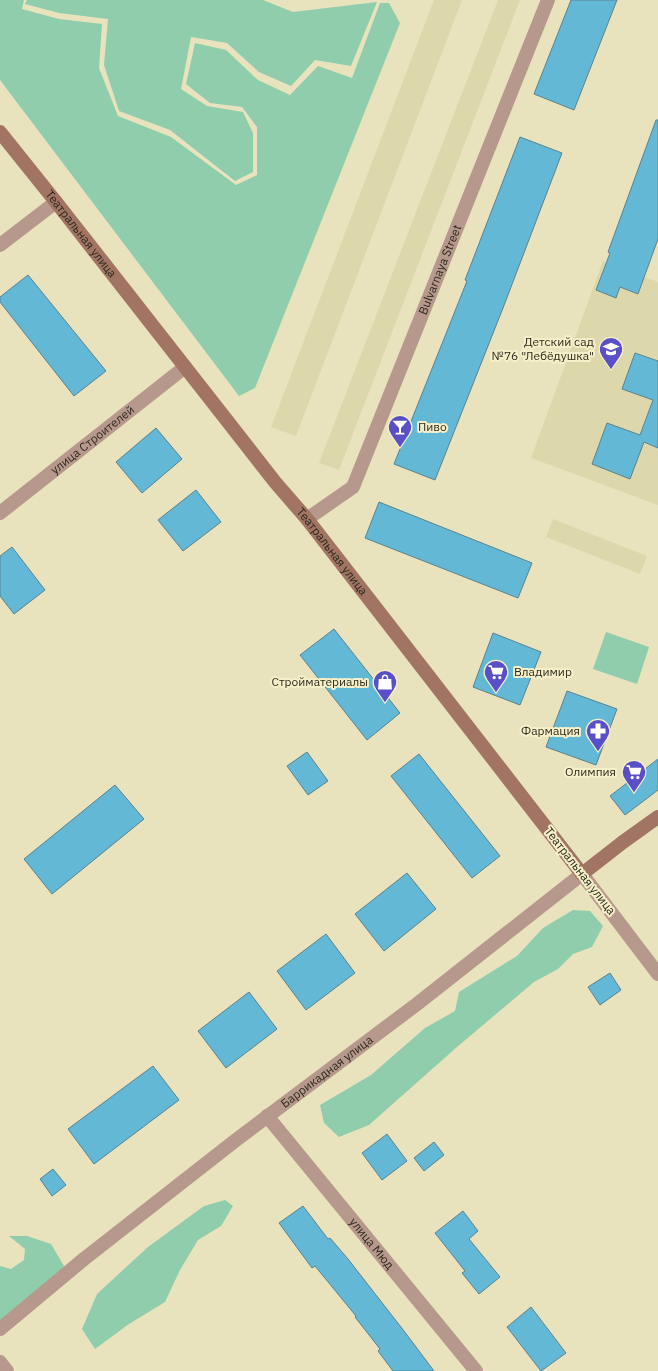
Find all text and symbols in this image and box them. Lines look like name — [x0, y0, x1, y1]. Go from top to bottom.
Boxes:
street label: Театральная улица — [42, 187, 121, 281]
street label: Bulvarnaya Street — [415, 222, 464, 317]
place label: Детский сад №76 "Лебёдушка" — [492, 334, 594, 363]
school or university icon: Детский сад №76 "Лебёдушка" — [598, 336, 624, 370]
street label: улица Строителей — [47, 402, 137, 477]
bar icon: Пиво — [387, 414, 413, 448]
place label: Пиво — [418, 419, 447, 434]
street label: Театральная улица — [293, 504, 372, 598]
supermarket icon: Владимир — [483, 659, 509, 693]
place label: Владимир — [514, 664, 572, 679]
shop icon: Стройматериалы — [372, 669, 398, 703]
place label: Стройматериалы — [272, 674, 368, 689]
pharmacy icon: Фармация — [585, 718, 611, 752]
place label: Фармация — [521, 723, 580, 738]
supermarket icon: Олимпия — [621, 759, 647, 793]
place label: Олимпия — [565, 764, 616, 779]
street label: Театральная улица — [542, 824, 620, 918]
street label: Баррикадная улица — [277, 1032, 376, 1111]
street label: улица Мюд — [346, 1214, 398, 1272]

